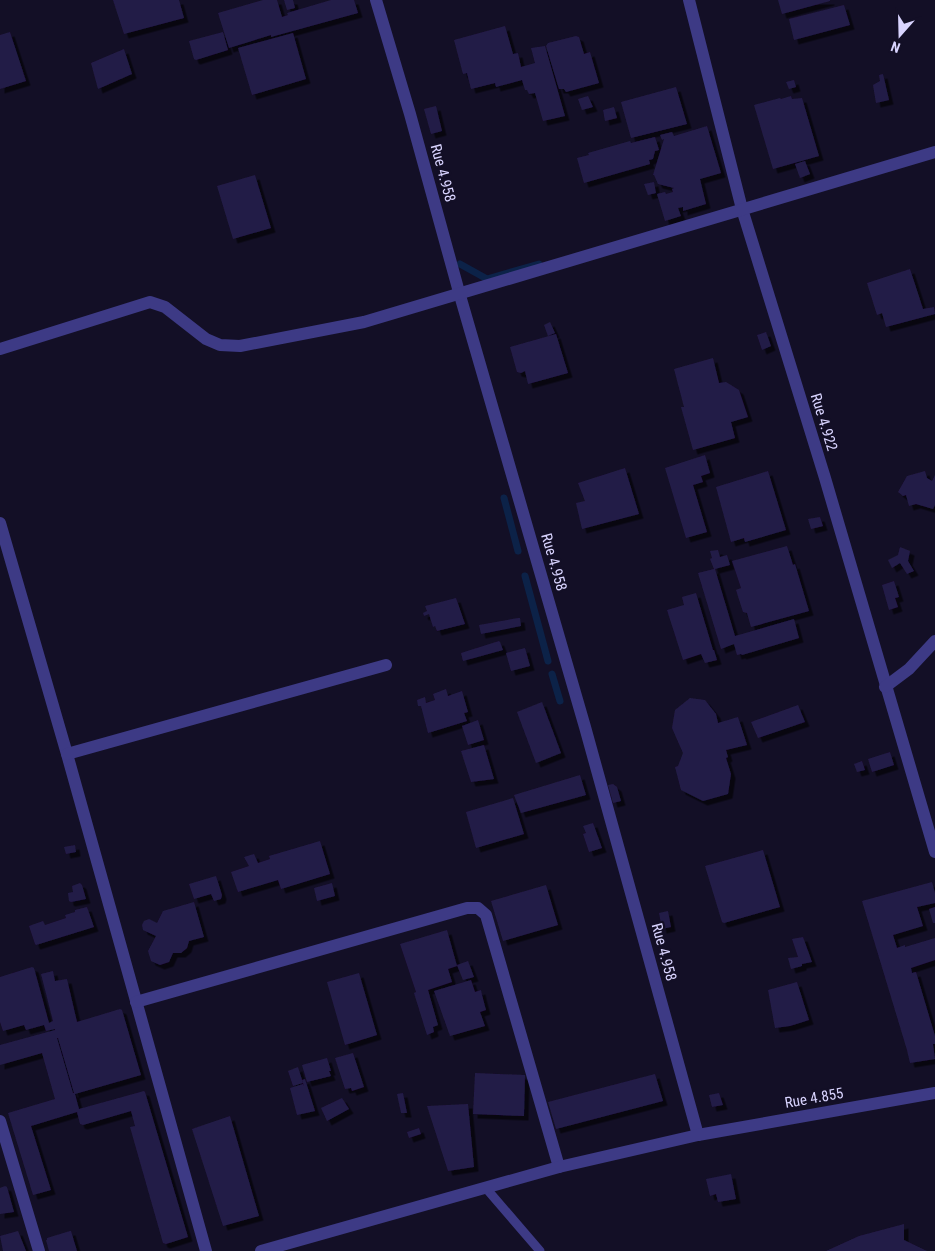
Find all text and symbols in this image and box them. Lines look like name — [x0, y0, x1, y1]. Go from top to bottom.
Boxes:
north arrow — [875, 10, 925, 60]
text: N — [889, 38, 902, 56]
street label: Rue 4.958 — [427, 142, 459, 204]
street label: Rue 4.922 — [807, 391, 841, 453]
street label: Rue 4.958 — [537, 531, 571, 593]
street label: Rue 4.958 — [648, 921, 680, 983]
street label: Rue 4.855 — [783, 1084, 845, 1112]

